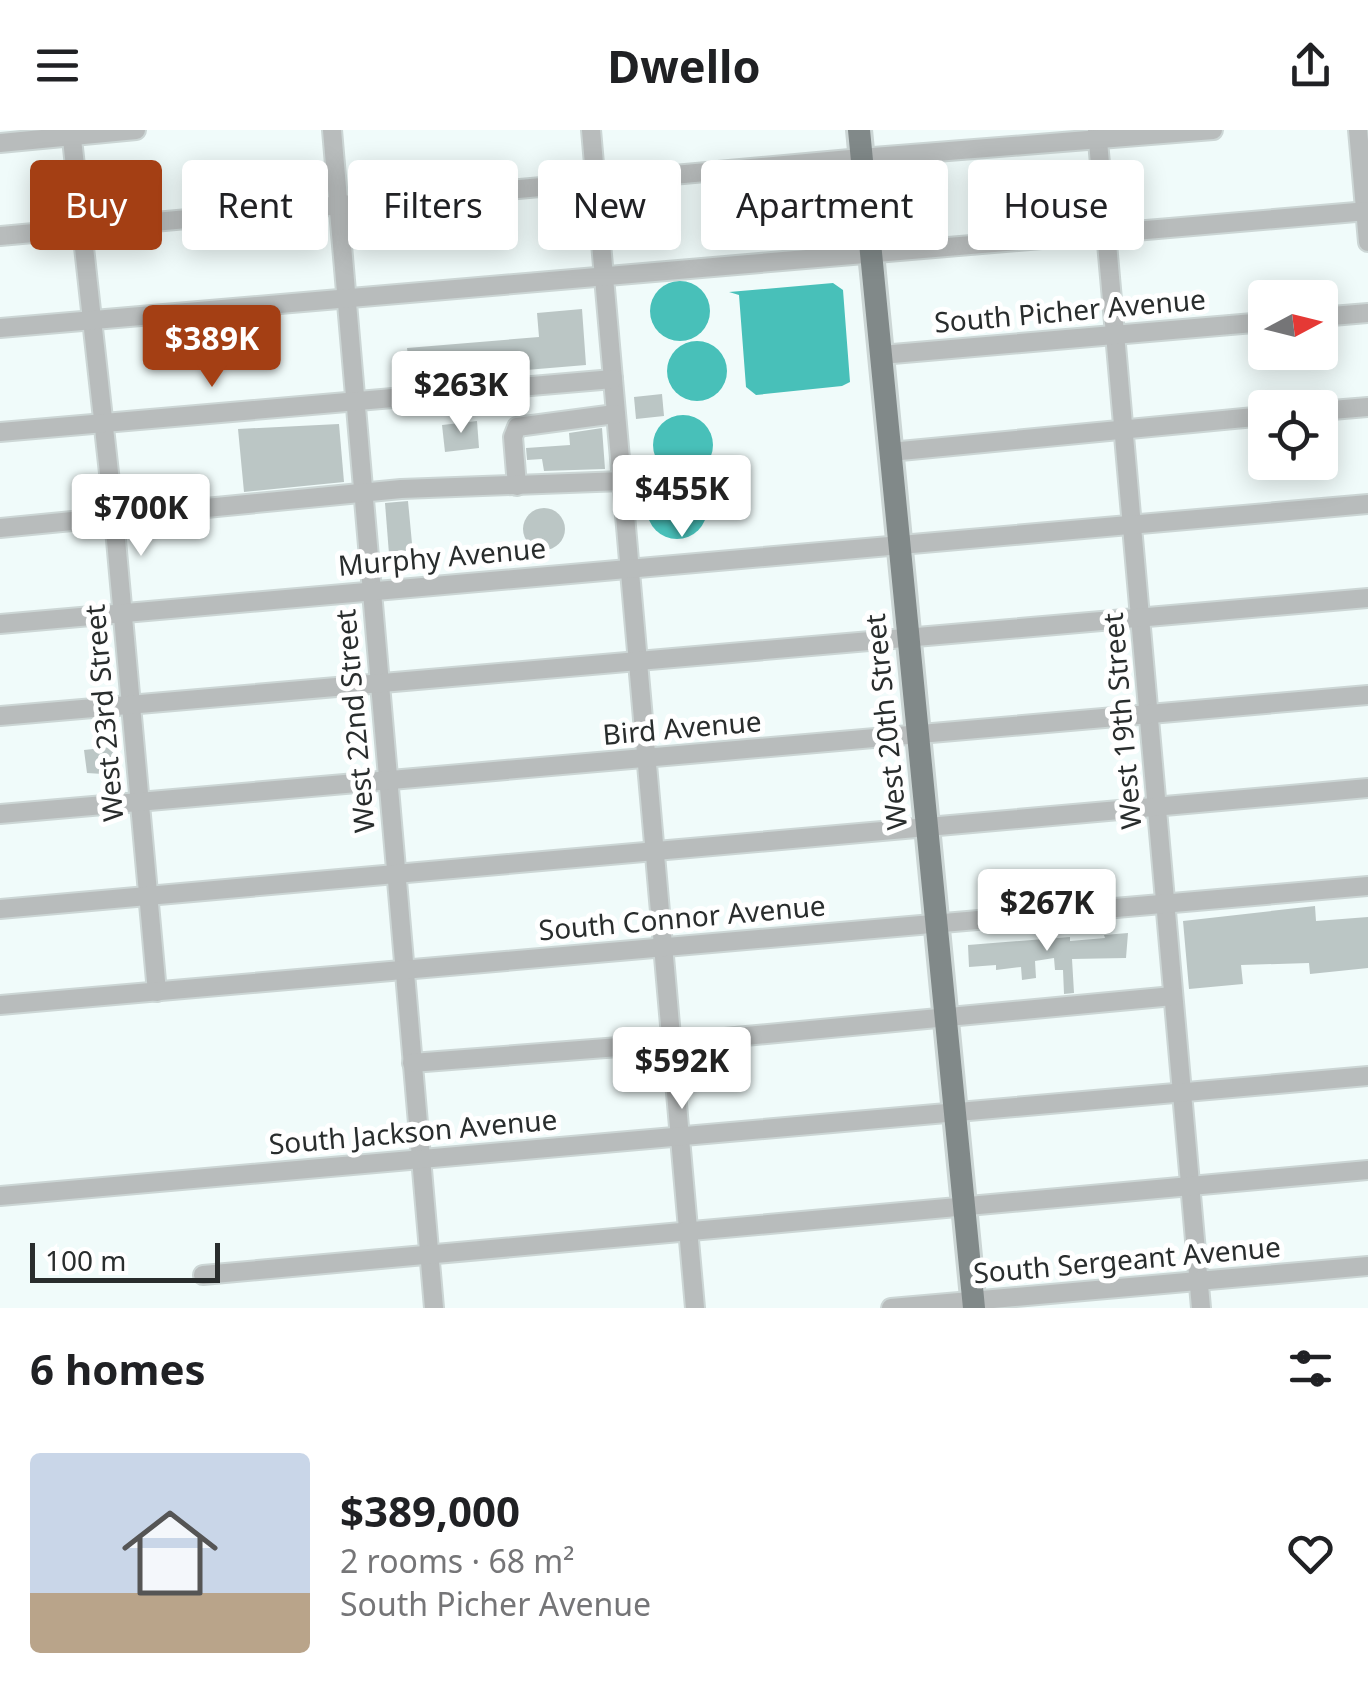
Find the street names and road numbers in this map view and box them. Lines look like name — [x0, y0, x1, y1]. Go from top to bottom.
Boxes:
street label: South Picher Avenue — [933, 279, 1207, 341]
street label: Murphy Avenue — [336, 528, 548, 584]
street label: West 23rd Street — [75, 603, 131, 823]
street label: West 22nd Street — [325, 608, 383, 834]
street label: West 19th Street — [1093, 611, 1149, 831]
street label: West 20th Street — [855, 612, 915, 832]
street label: Bird Avenue — [601, 701, 763, 753]
street label: South Connor Avenue — [537, 886, 827, 948]
street label: South Jackson Avenue — [267, 1099, 559, 1163]
street label: South Sergeant Avenue — [972, 1227, 1282, 1291]

